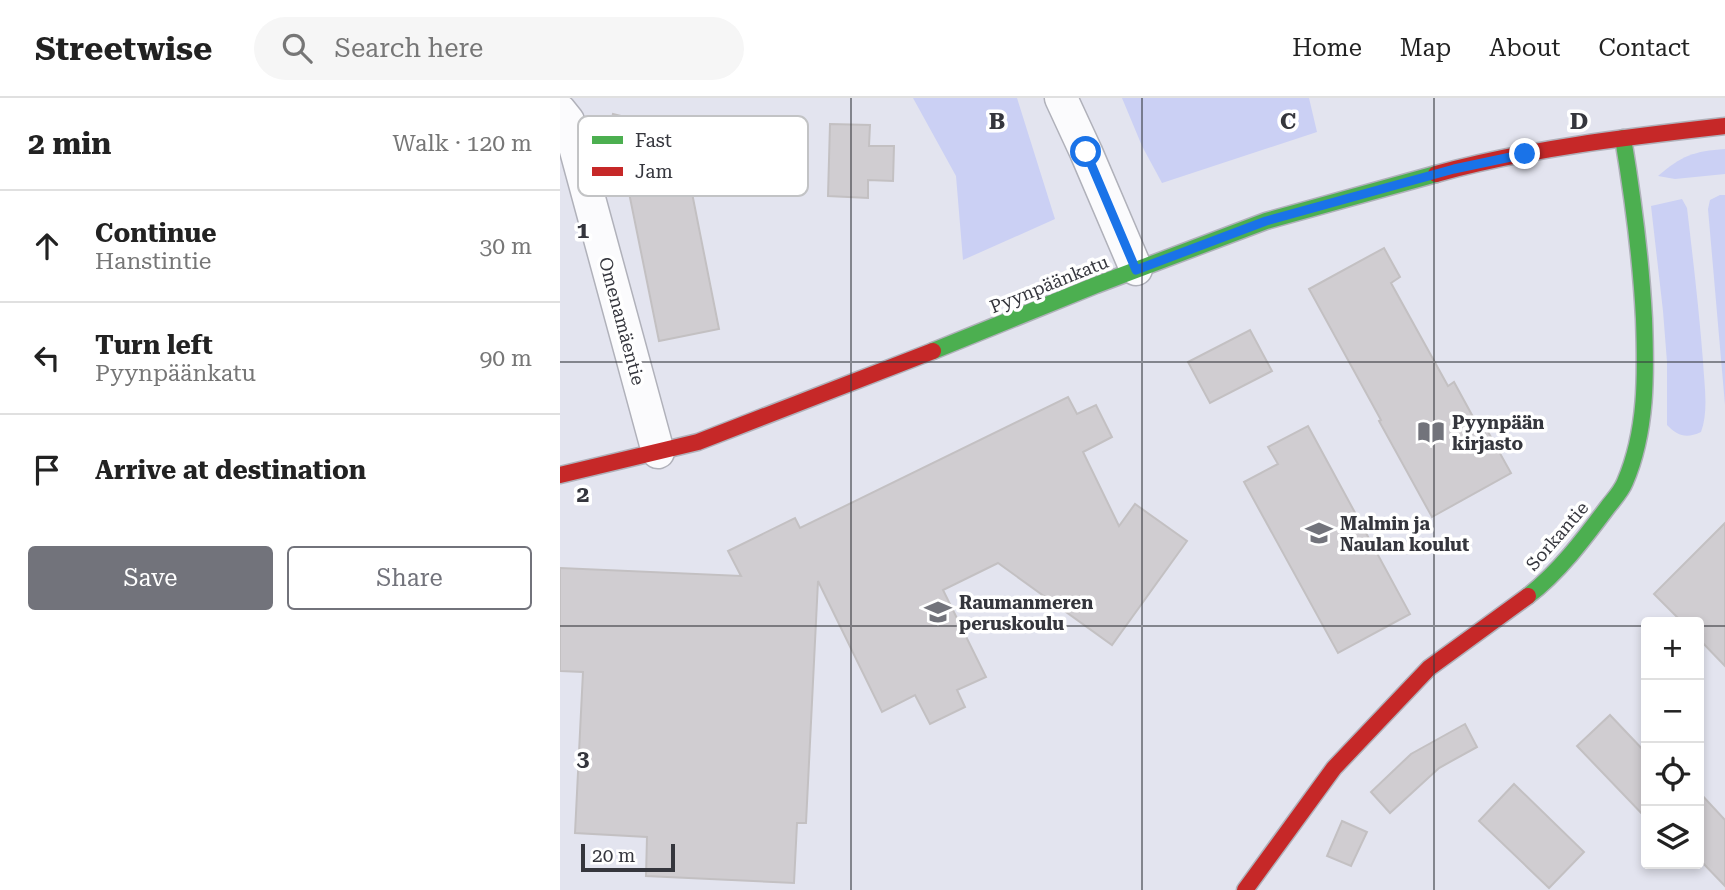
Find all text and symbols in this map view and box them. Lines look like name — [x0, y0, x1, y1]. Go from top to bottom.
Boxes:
search box — [254, 17, 744, 80]
text: Streetwise — [35, 29, 212, 68]
icon: search — [278, 29, 316, 67]
text: Search here — [334, 33, 483, 63]
text: Home — [1292, 34, 1362, 62]
text: Map — [1400, 34, 1451, 62]
text: About — [1489, 34, 1560, 62]
text: Contact — [1598, 34, 1690, 62]
text: B — [989, 108, 1005, 135]
text: C — [1280, 108, 1296, 135]
text: D — [1570, 108, 1588, 135]
legend — [578, 116, 808, 196]
text: 2 min — [28, 126, 111, 161]
text: Fast — [635, 129, 672, 152]
text: Walk · 120 m — [393, 130, 532, 157]
route start — [1070, 136, 1101, 167]
route end — [1509, 138, 1540, 169]
text: Jam — [635, 160, 673, 183]
text: 1 — [577, 217, 590, 244]
text: Continue — [95, 218, 217, 248]
icon: ahead — [28, 227, 66, 265]
text: 30 m — [479, 233, 532, 260]
text: Hanstintie — [95, 248, 211, 275]
street label: Pyynpäänkatu — [987, 251, 1111, 317]
street label: Omenamäentie — [595, 255, 649, 387]
text: Turn left — [95, 330, 213, 360]
icon: left — [28, 339, 66, 377]
text: 90 m — [479, 345, 532, 372]
text: Pyynpäänkatu — [95, 360, 256, 387]
place label: Pyynpään kirjasto — [1452, 412, 1544, 454]
library icon: Pyynpään kirjasto — [1416, 417, 1446, 447]
icon: arrive — [28, 451, 66, 489]
text: Arrive at destination — [95, 455, 366, 485]
text: 2 — [577, 481, 589, 508]
street label: Sorkantie — [1521, 497, 1593, 575]
place label: Malmin ja Naulan koulut — [1340, 513, 1469, 555]
school or university icon: Malmin ja Naulan koulut — [1304, 518, 1334, 548]
button: Save — [28, 546, 273, 610]
button: Share — [287, 546, 532, 610]
place label: Raumanmeren peruskoulu — [959, 592, 1093, 634]
school or university icon: Raumanmeren peruskoulu — [923, 597, 953, 627]
map controls — [1641, 617, 1704, 869]
button: + — [1641, 617, 1704, 680]
button: − — [1641, 680, 1704, 743]
button: locate — [1641, 743, 1704, 806]
text: 3 — [577, 745, 590, 772]
button: layers — [1641, 806, 1704, 869]
scale bar — [581, 841, 676, 873]
text: 20 m — [592, 844, 635, 867]

